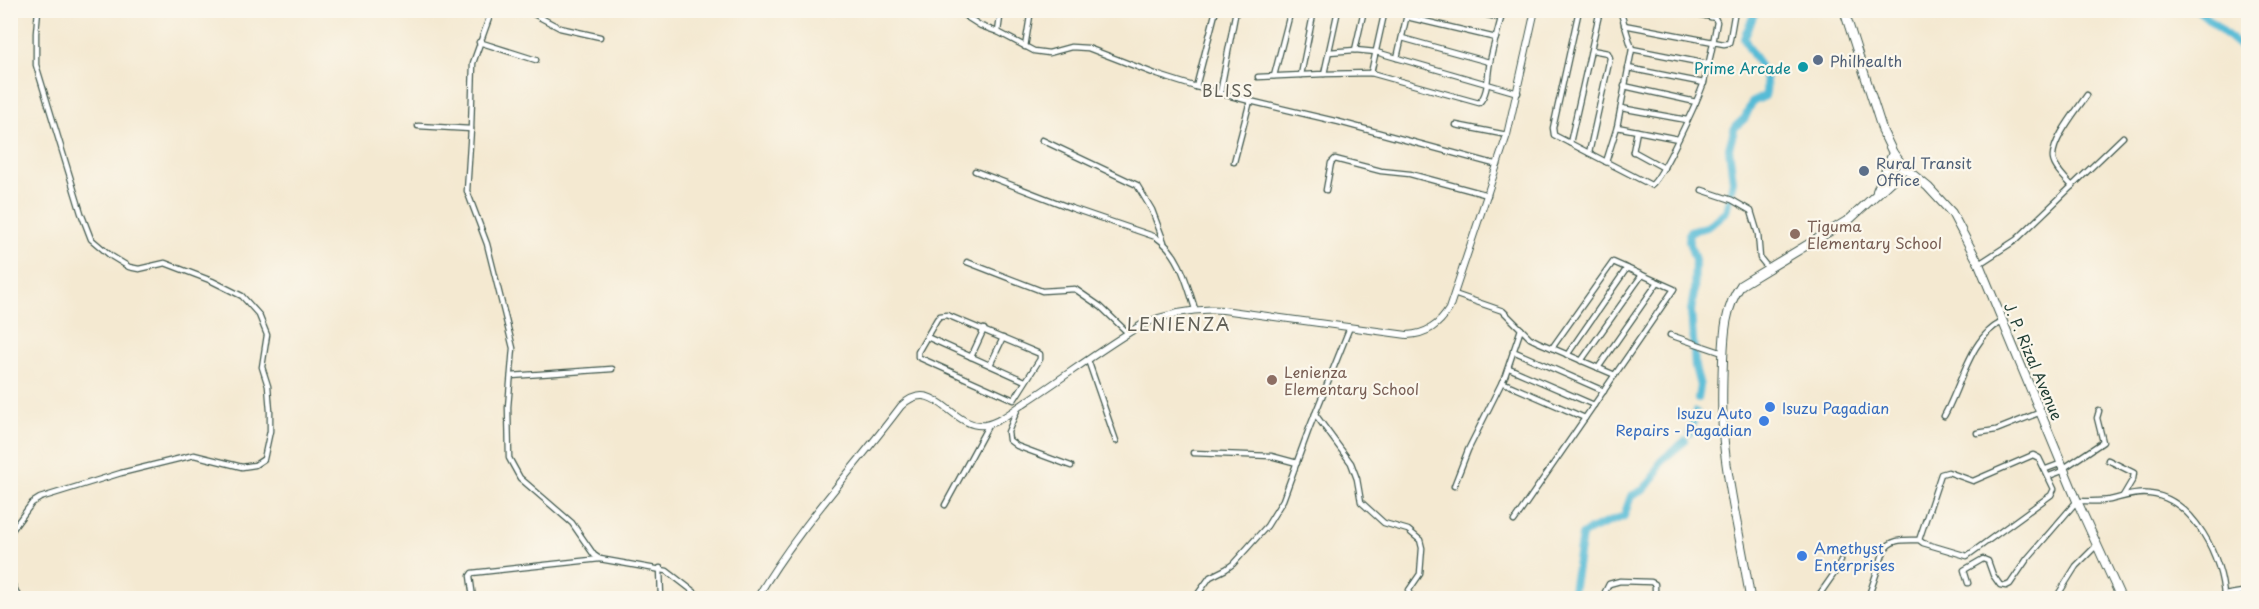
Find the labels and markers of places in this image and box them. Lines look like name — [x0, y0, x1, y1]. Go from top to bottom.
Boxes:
place label: Philhealth — [1830, 49, 1902, 72]
marker: Philhealth — [1811, 53, 1825, 67]
place label: Prime Arcade — [1694, 56, 1791, 79]
marker: Prime Arcade — [1796, 60, 1810, 74]
place label: Rural Transit Office — [1876, 151, 1972, 191]
marker: Rural Transit Office — [1857, 164, 1871, 178]
place label: Tiguma Elementary School — [1807, 214, 1942, 254]
marker: Tiguma Elementary School — [1788, 227, 1802, 241]
place label: Lenienza Elementary School — [1284, 360, 1419, 400]
marker: Lenienza Elementary School — [1265, 373, 1279, 387]
place label: Isuzu Pagadian — [1782, 396, 1889, 419]
marker: Isuzu Pagadian — [1763, 400, 1777, 414]
place label: Isuzu Auto Repairs - Pagadian — [1615, 401, 1752, 441]
marker: Isuzu Auto Repairs - Pagadian — [1757, 414, 1771, 428]
place label: Amethyst Enterprises — [1814, 536, 1895, 576]
marker: Amethyst Enterprises — [1795, 549, 1809, 563]

